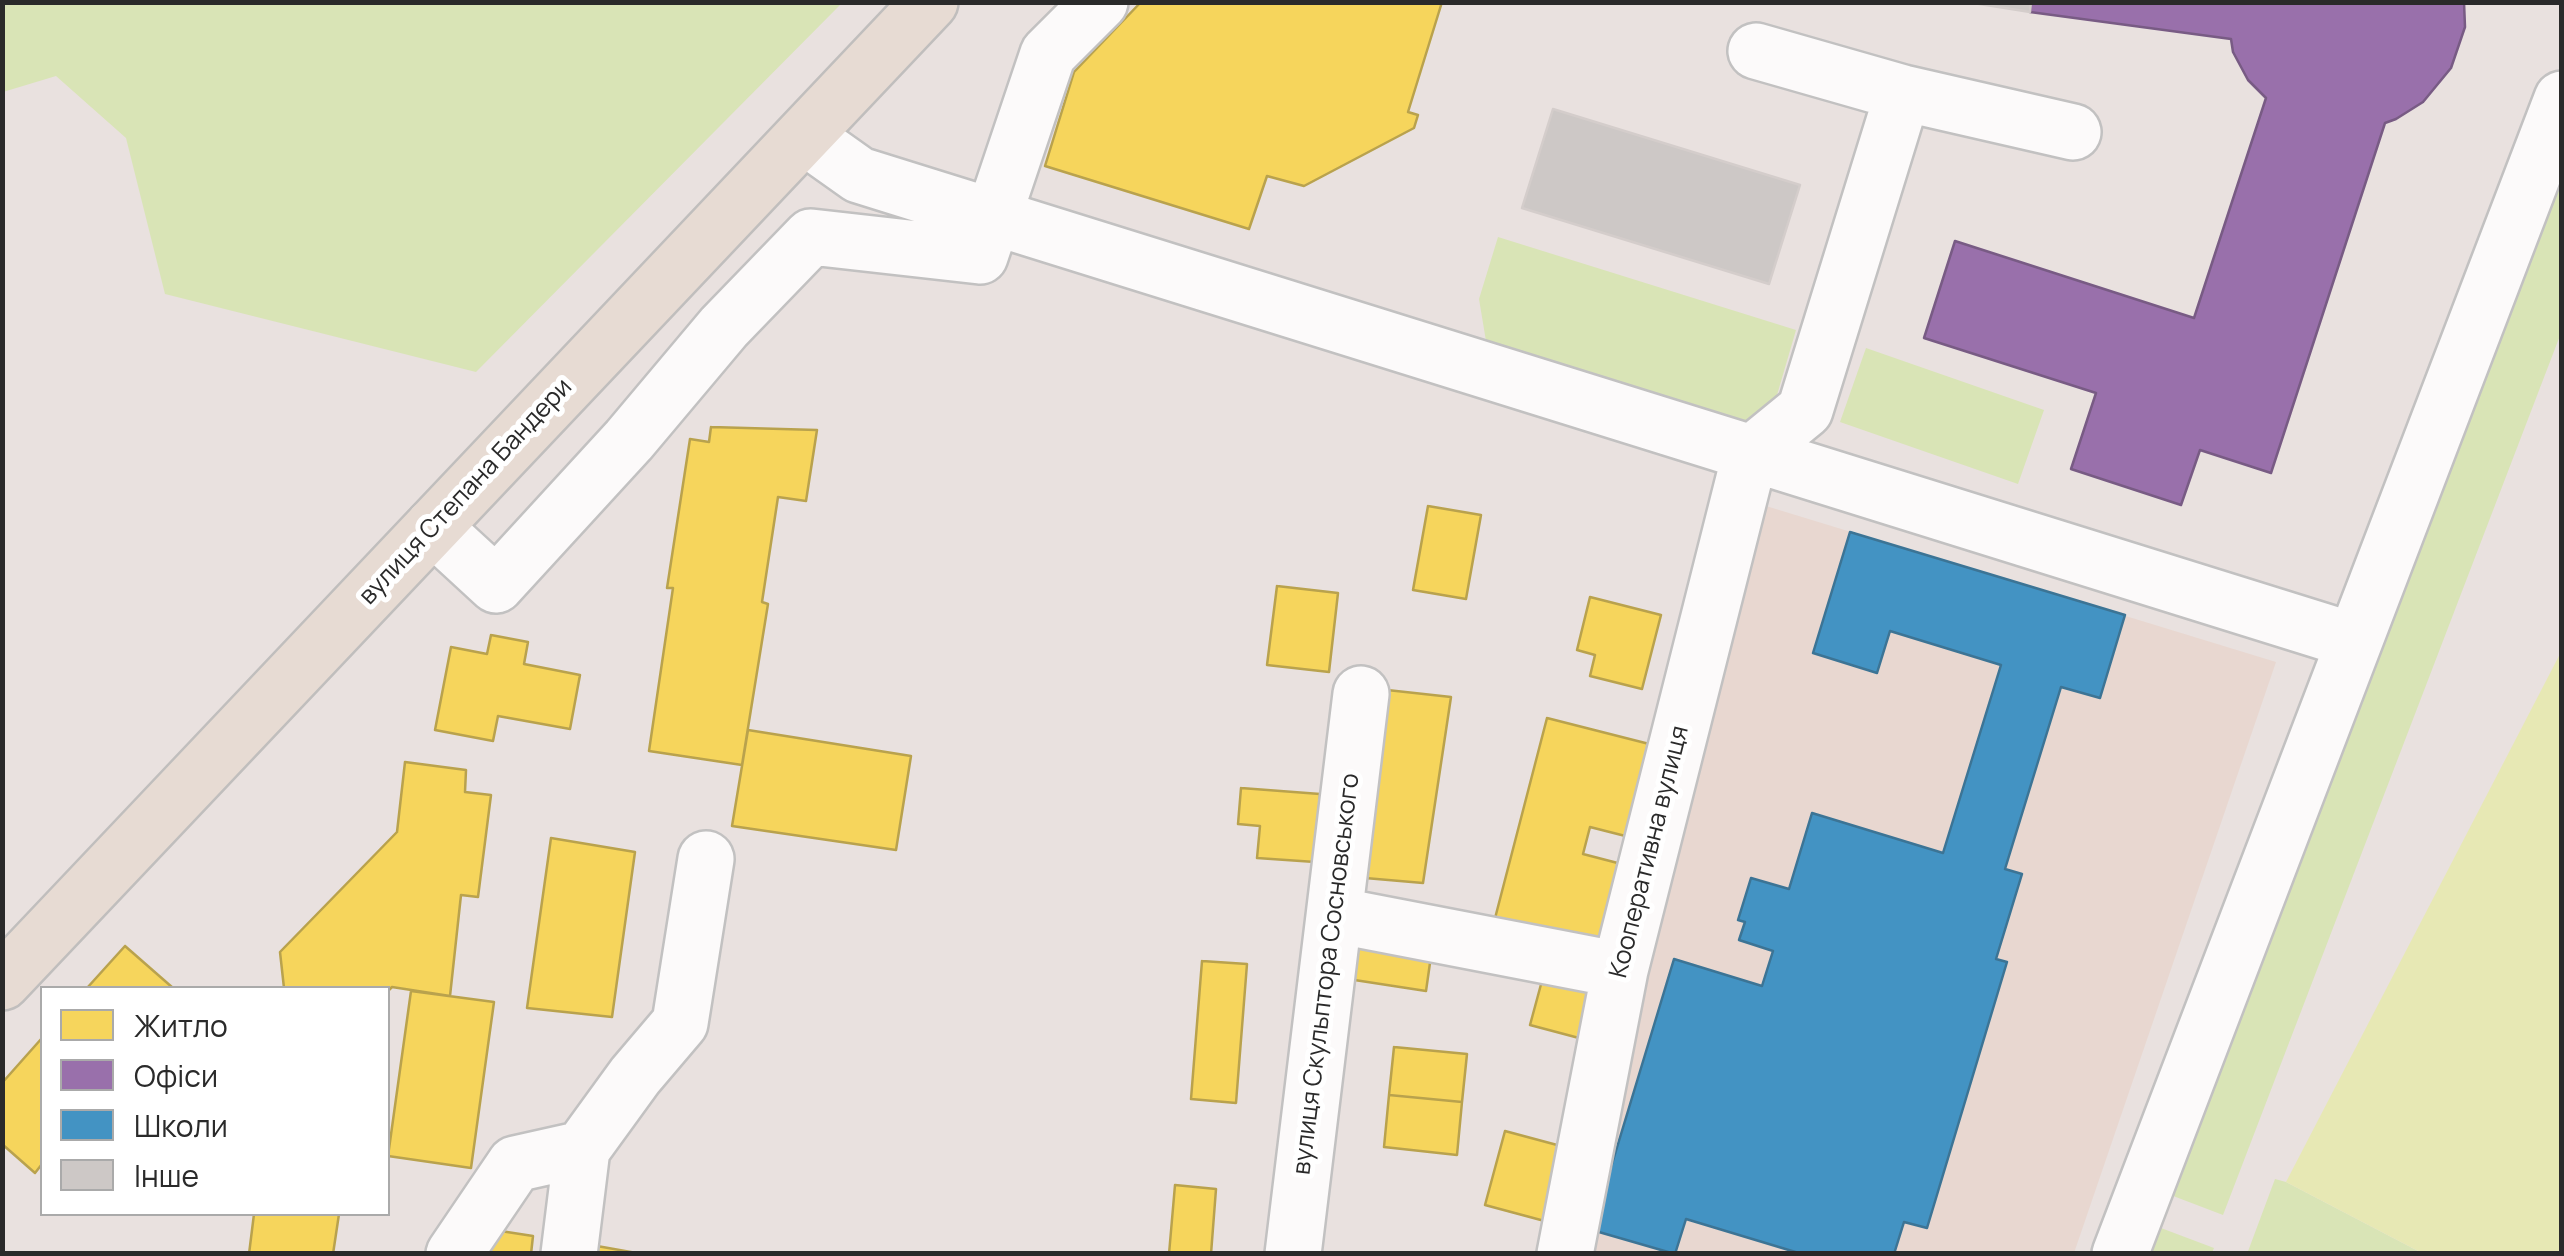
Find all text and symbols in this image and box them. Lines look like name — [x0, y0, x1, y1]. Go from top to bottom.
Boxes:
street label: вулиця Степана Бандери — [353, 373, 579, 611]
street label: Кооперативна вулиця — [1604, 723, 1696, 981]
street label: вулиця Скульптора Сосновського — [1287, 772, 1367, 1176]
legend — [40, 986, 390, 1216]
text: Житло — [134, 1005, 228, 1046]
text: Офіси — [134, 1055, 218, 1096]
text: Школи — [134, 1105, 228, 1146]
text: Інше — [134, 1155, 199, 1196]

